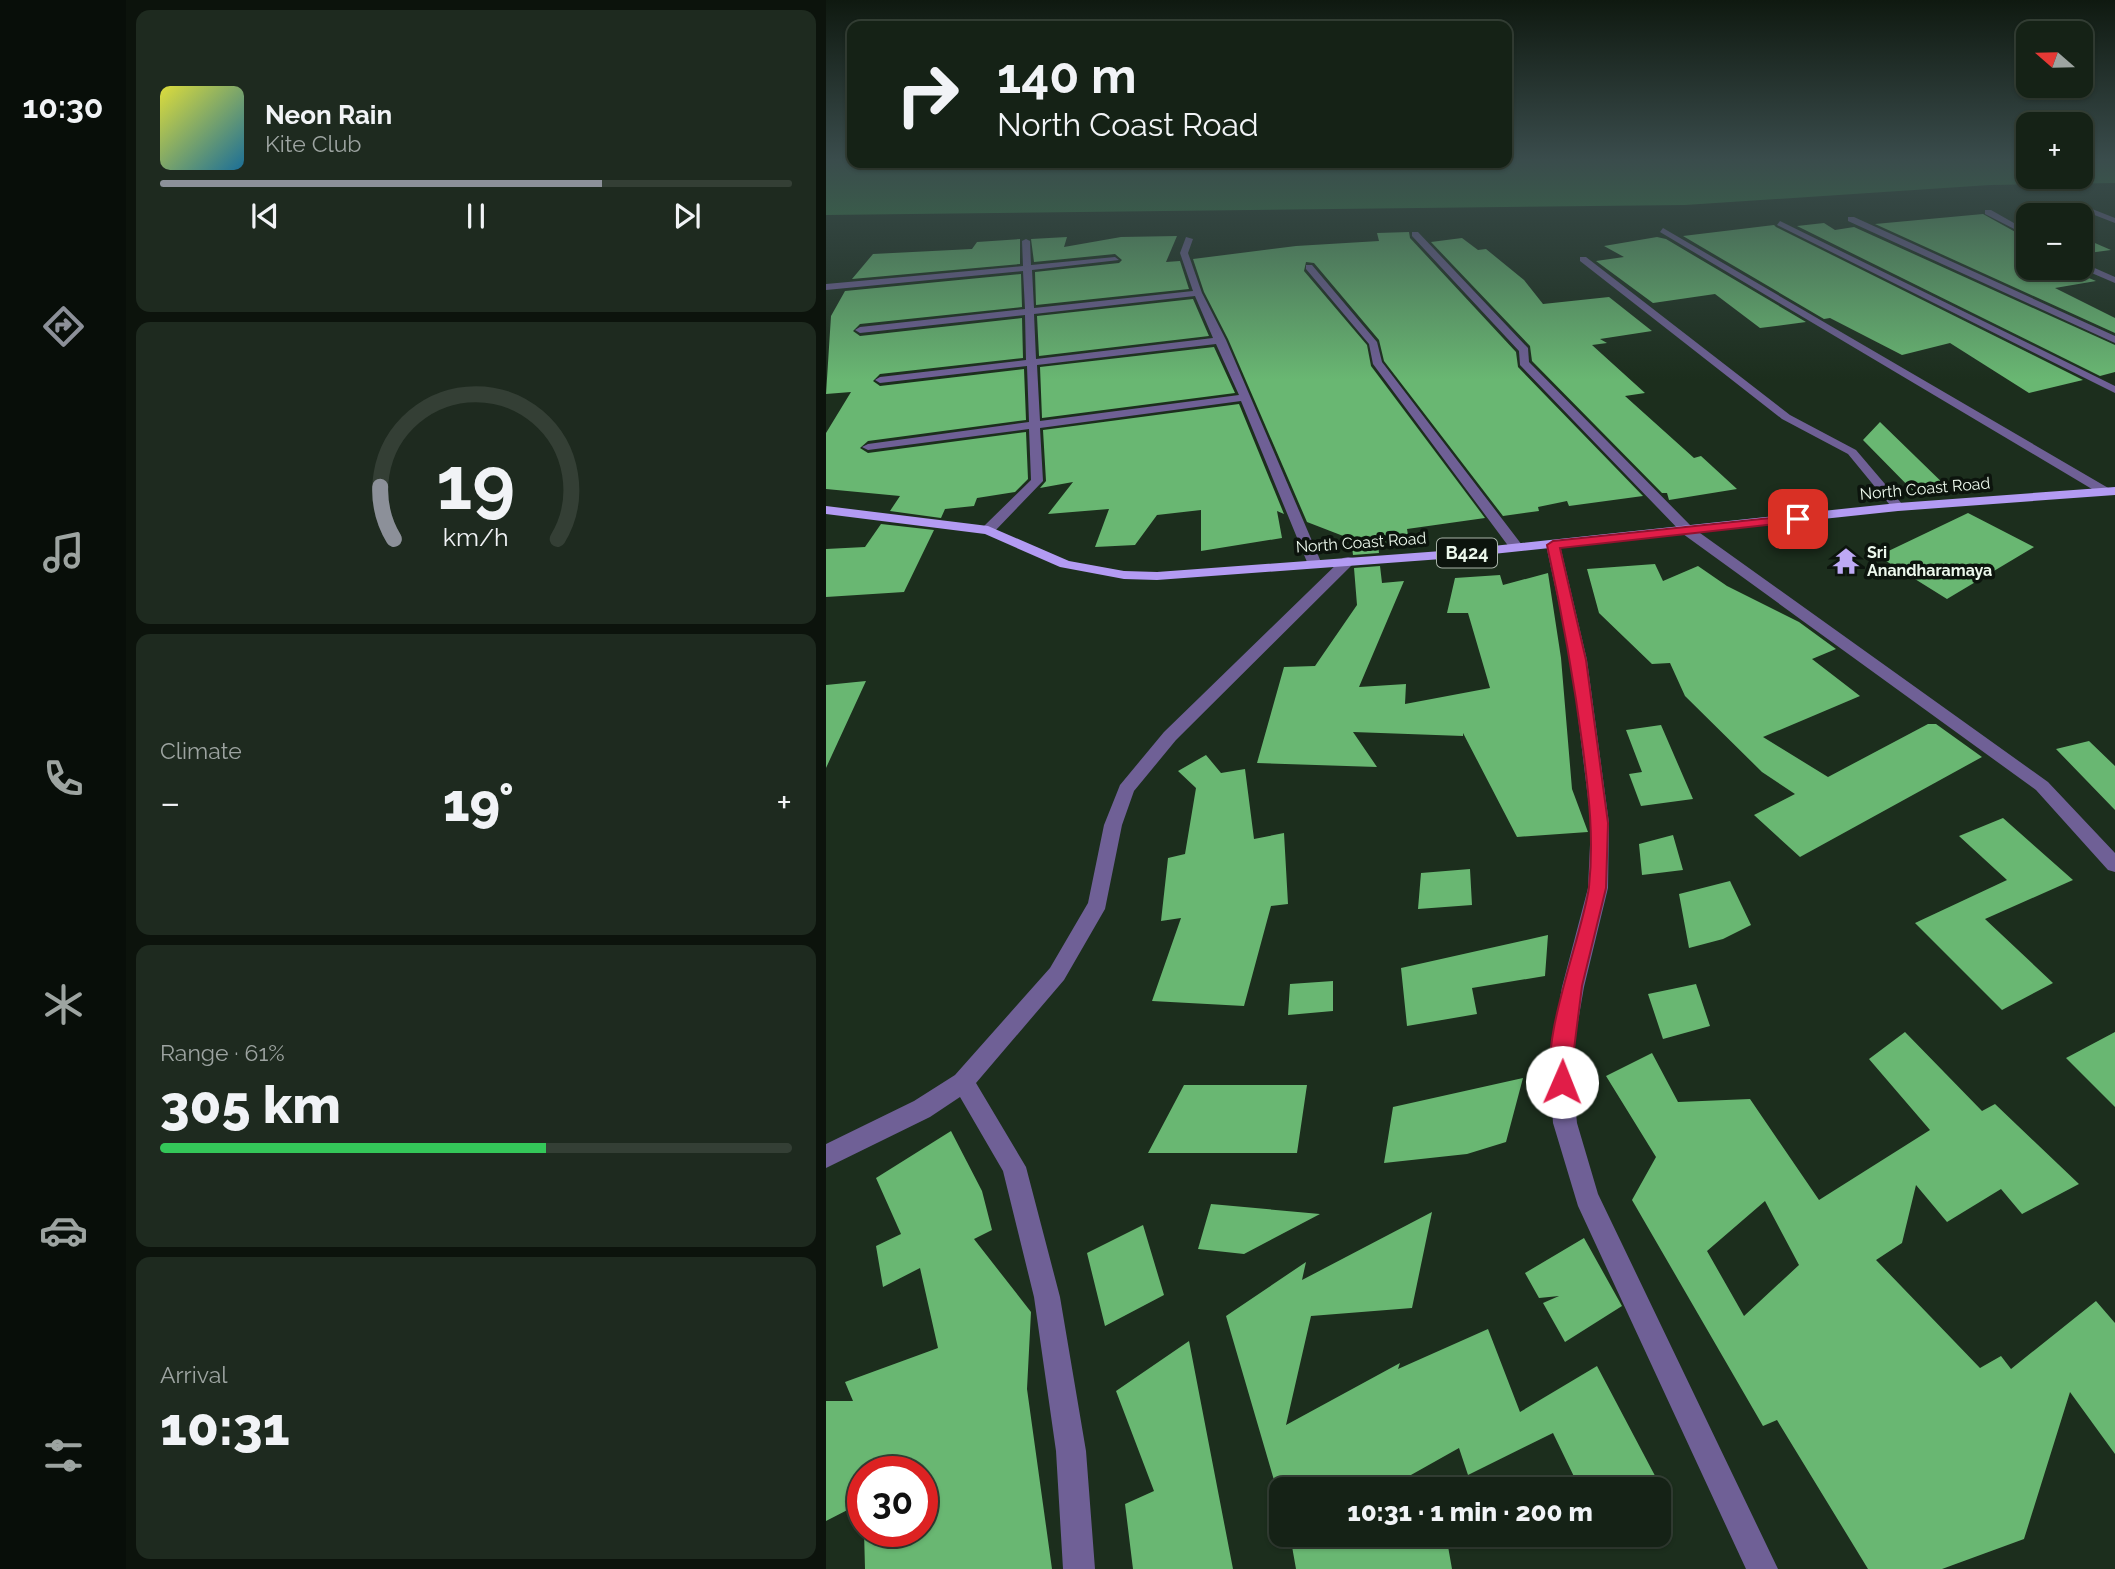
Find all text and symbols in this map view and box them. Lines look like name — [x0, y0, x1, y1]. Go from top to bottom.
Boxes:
north arrow — [2016, 21, 2093, 98]
map controls — [2016, 21, 2093, 280]
text: 140 m — [997, 47, 1137, 104]
icon: right — [882, 49, 973, 140]
text: 10:30 — [23, 88, 103, 125]
text: Neon Rain — [265, 100, 392, 130]
text: North Coast Road — [997, 106, 1259, 143]
button: + — [2016, 112, 2093, 189]
text: Kite Club — [265, 130, 362, 157]
icon: previous — [246, 197, 284, 235]
icon: pause — [457, 197, 495, 235]
icon: next — [668, 197, 706, 235]
button: − — [2016, 203, 2093, 280]
icon: directions — [39, 302, 88, 351]
text: 19 — [437, 441, 515, 526]
street label: North Coast Road — [1859, 473, 1991, 504]
pin — [1768, 489, 1828, 549]
icon: arrive — [1779, 500, 1817, 538]
text: km/h — [443, 521, 509, 551]
icon: music — [39, 528, 88, 577]
street label: North Coast Road — [1295, 528, 1427, 557]
road number: B424 — [1437, 538, 1497, 568]
place label: Sri Anandharamaya — [1867, 543, 1992, 580]
temple icon: Sri Anandharamaya — [1831, 546, 1861, 576]
text: Climate — [160, 737, 242, 764]
icon: phone — [39, 754, 88, 803]
text: 19° — [443, 772, 514, 833]
text: − — [160, 780, 180, 825]
text: + — [776, 780, 792, 825]
icon: climate — [39, 980, 88, 1029]
text: Range · 61% — [160, 1039, 285, 1066]
position arrow — [1525, 1045, 1599, 1119]
text: 305 km — [160, 1074, 341, 1135]
icon: car — [39, 1206, 88, 1255]
text: Arrival — [160, 1361, 227, 1388]
text: 10:31 — [160, 1396, 290, 1457]
icon: filters — [39, 1431, 88, 1480]
speed limit sign: 30 — [847, 1456, 938, 1547]
text: 10:31 · 1 min · 200 m — [1347, 1497, 1593, 1527]

